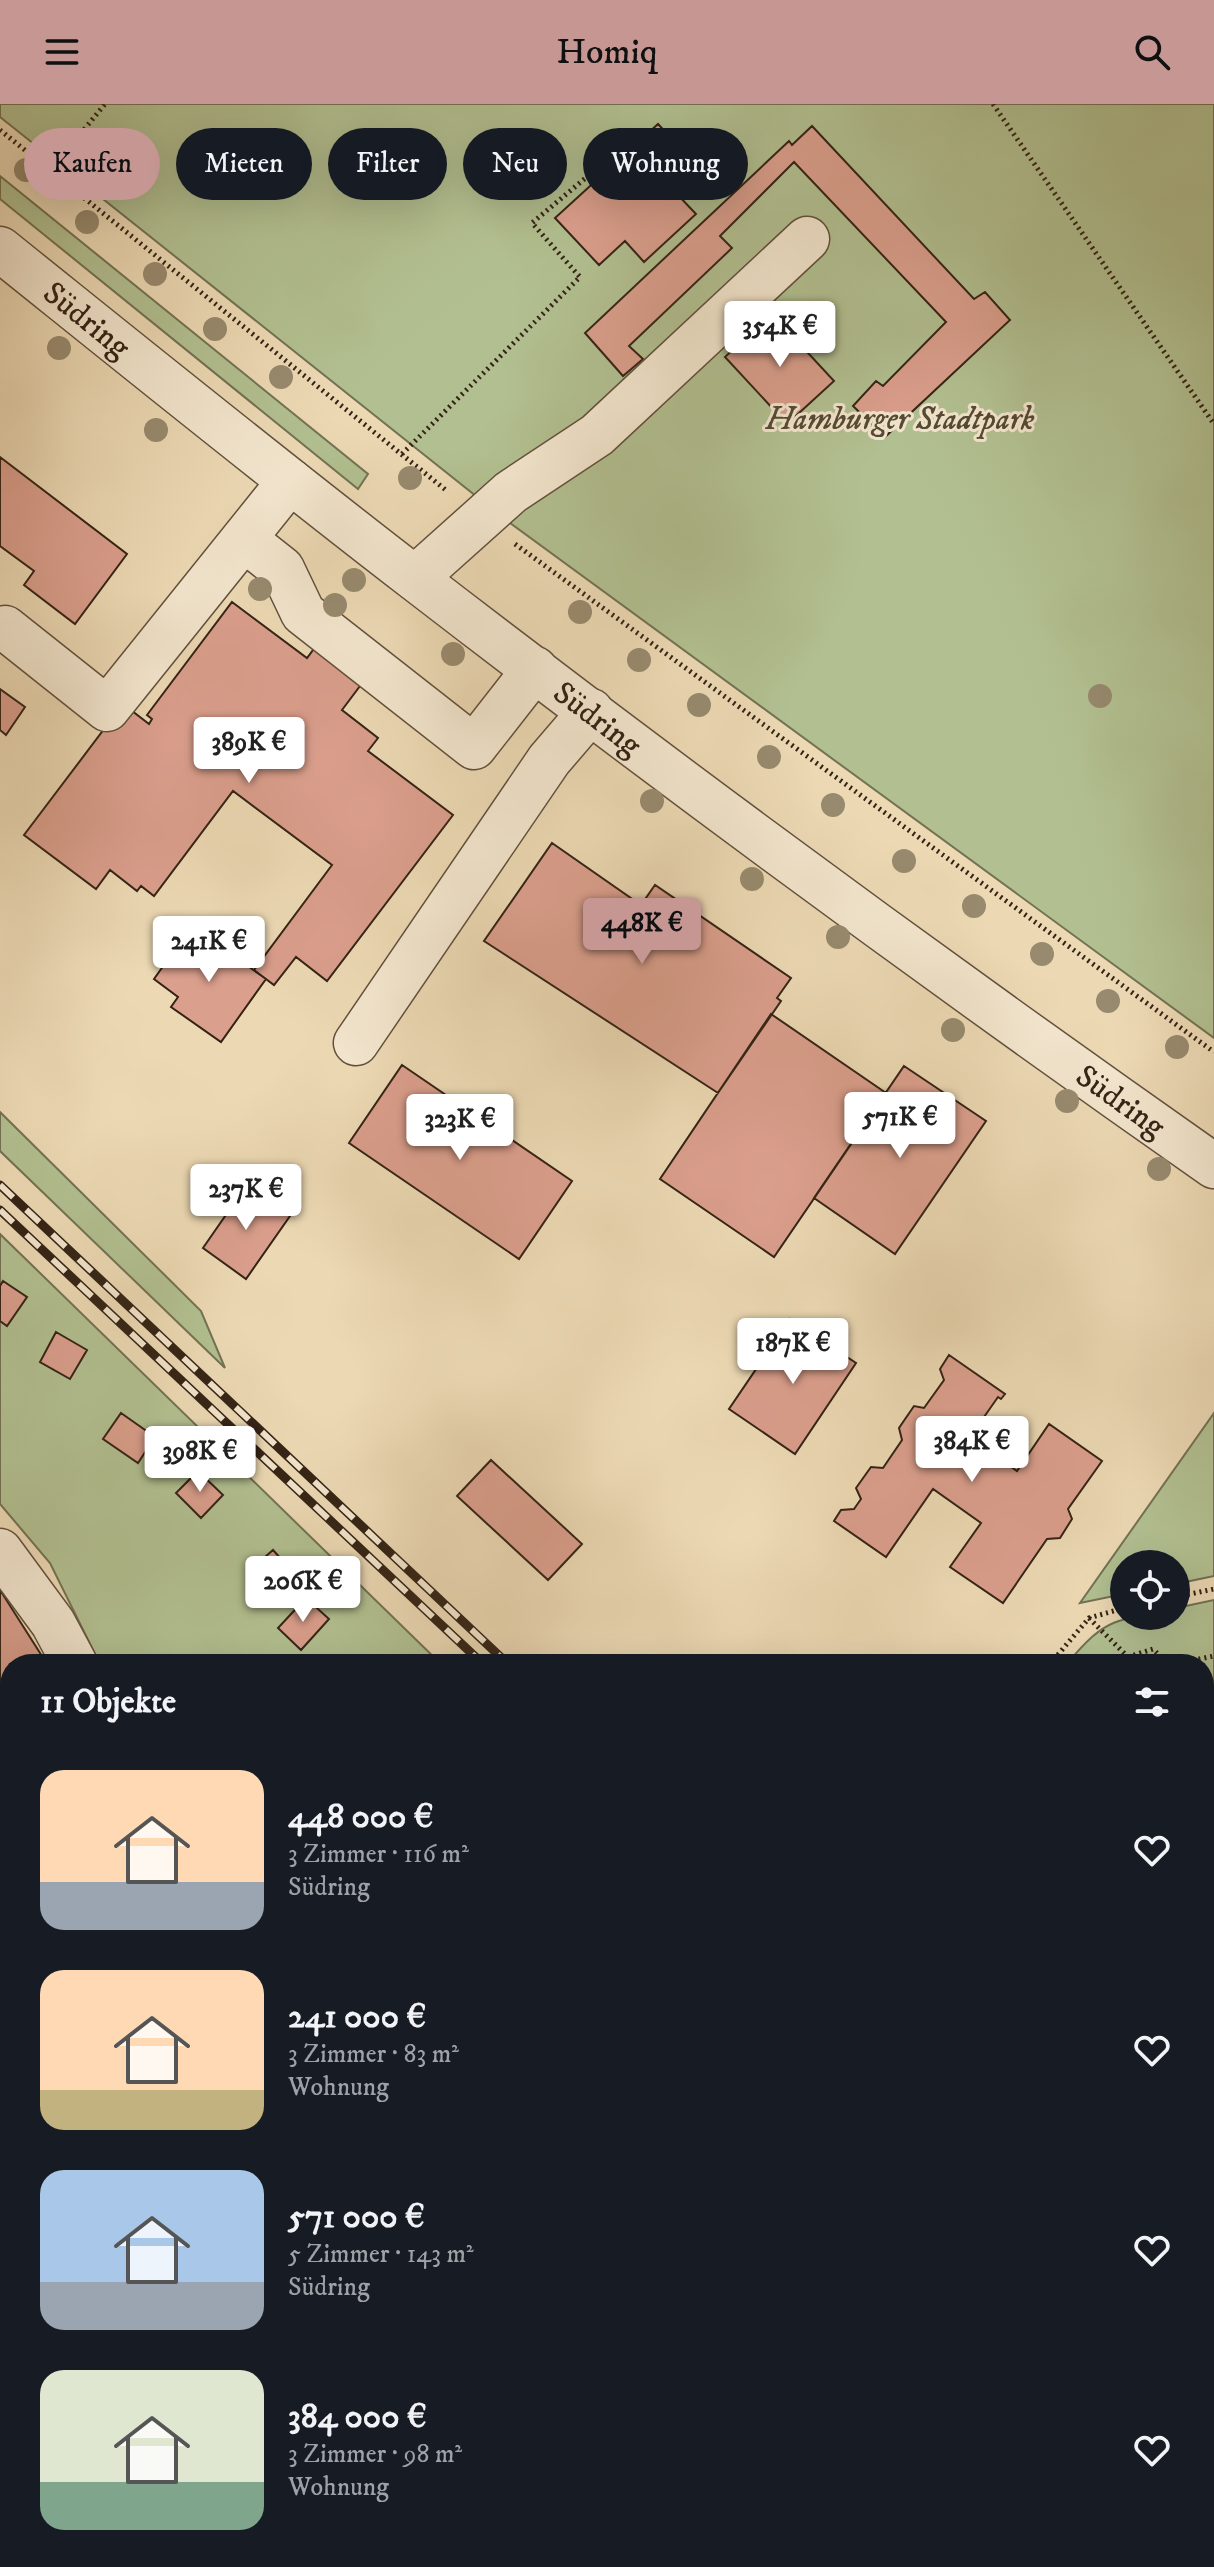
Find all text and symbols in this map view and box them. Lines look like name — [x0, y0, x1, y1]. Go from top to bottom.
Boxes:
icon: menu — [40, 30, 84, 74]
text: Homiq — [556, 30, 658, 75]
icon: search — [1130, 30, 1174, 74]
chip: Kaufen — [24, 128, 160, 200]
chip: Mieten — [176, 128, 312, 200]
chip: Filter — [328, 128, 447, 200]
chip: Neu — [463, 128, 567, 200]
chip: Wohnung — [583, 128, 748, 200]
street label: Südring — [34, 274, 138, 368]
pin: 354K € — [715, 301, 845, 369]
text: 354K € — [742, 310, 818, 343]
park label: Hamburger Stadtpark — [765, 400, 1035, 440]
street label: Südring — [545, 673, 649, 766]
pin: 389K € — [184, 717, 314, 785]
text: 389K € — [212, 726, 286, 759]
pin: 448K € — [577, 898, 707, 966]
text: 448K € — [601, 907, 683, 940]
pin: 241K € — [144, 916, 274, 984]
text: 241K € — [171, 925, 247, 958]
street label: Südring — [1067, 1057, 1173, 1148]
pin: 571K € — [835, 1092, 965, 1160]
pin: 323K € — [395, 1094, 525, 1162]
text: 571K € — [862, 1101, 938, 1134]
text: 323K € — [424, 1103, 496, 1136]
pin: 237K € — [181, 1164, 311, 1232]
text: 237K € — [208, 1173, 284, 1206]
pin: 187K € — [728, 1318, 858, 1386]
text: 187K € — [755, 1327, 831, 1360]
pin: 384K € — [907, 1416, 1037, 1484]
text: 384K € — [934, 1425, 1010, 1458]
pin: 398K € — [135, 1426, 265, 1494]
text: 398K € — [163, 1435, 237, 1468]
map controls — [1110, 1550, 1190, 1630]
button: locate — [1110, 1550, 1190, 1630]
pin: 206K € — [238, 1556, 368, 1624]
text: 206K € — [263, 1565, 343, 1598]
icon: filters — [1130, 1680, 1174, 1724]
text: 11 Objekte — [40, 1681, 176, 1723]
text: 448 000 € — [288, 1796, 434, 1838]
icon: home — [104, 1802, 200, 1898]
icon: heart — [1130, 1828, 1174, 1872]
text: 3 Zimmer · 116 m² — [288, 1838, 469, 1871]
text: Südring — [288, 1871, 370, 1904]
text: 241 000 € — [288, 1996, 426, 2038]
icon: home — [104, 2002, 200, 2098]
icon: heart — [1130, 2028, 1174, 2072]
text: 3 Zimmer · 83 m² — [288, 2038, 459, 2071]
text: Wohnung — [288, 2071, 389, 2104]
text: 571 000 € — [288, 2196, 425, 2238]
icon: home — [104, 2202, 200, 2298]
icon: heart — [1130, 2228, 1174, 2272]
text: 5 Zimmer · 143 m² — [288, 2238, 474, 2271]
text: Südring — [288, 2271, 370, 2304]
text: 384 000 € — [288, 2396, 427, 2438]
icon: home — [104, 2402, 200, 2498]
icon: heart — [1130, 2428, 1174, 2472]
text: 3 Zimmer · 98 m² — [288, 2438, 462, 2471]
text: Wohnung — [288, 2471, 389, 2504]

